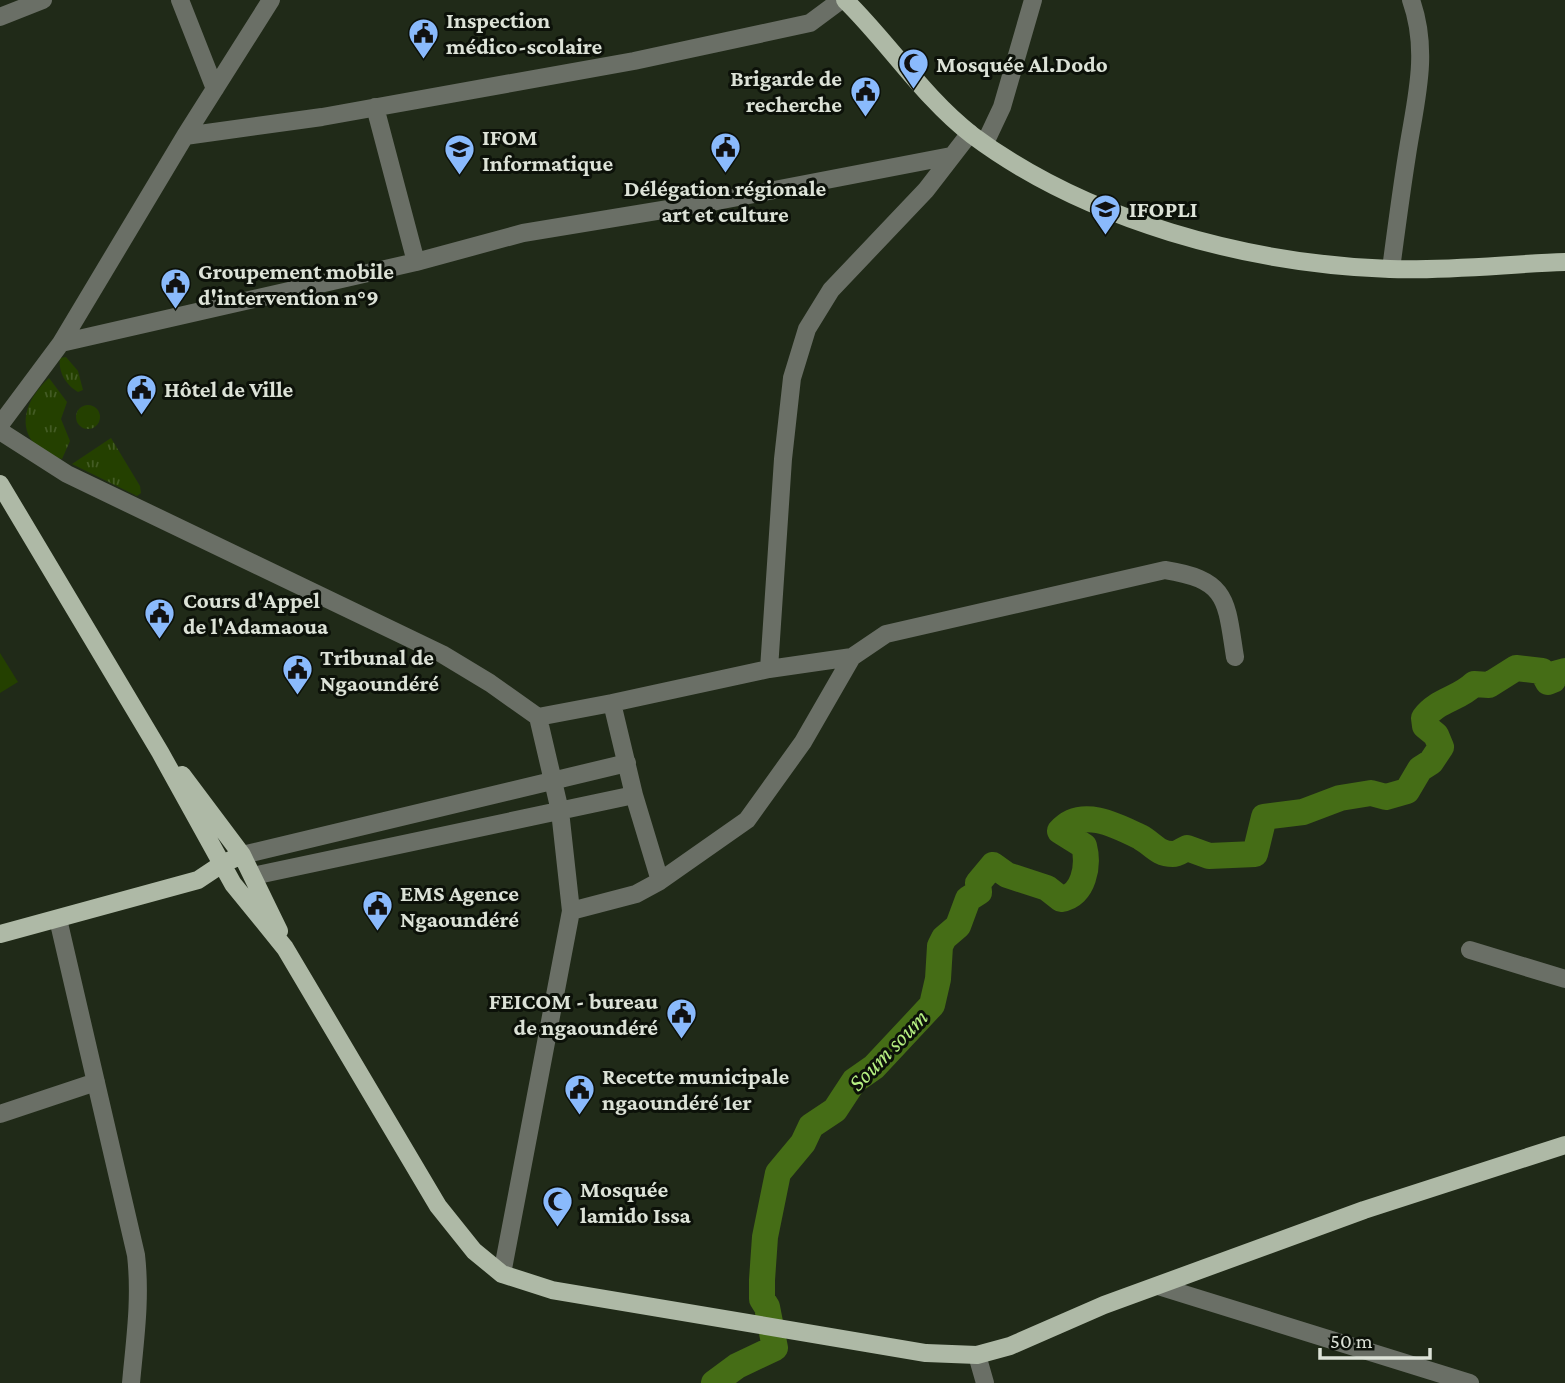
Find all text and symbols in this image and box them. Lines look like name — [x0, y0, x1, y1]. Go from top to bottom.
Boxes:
place label: Inspection médico-scolaire — [446, 7, 602, 59]
public building icon: Inspection médico-scolaire — [406, 16, 440, 60]
mosque icon: Mosquée Al.Dodo — [896, 47, 930, 91]
place label: Mosquée Al.Dodo — [936, 51, 1108, 77]
place label: Brigarde de recherche — [730, 65, 842, 117]
public building icon: Brigarde de recherche — [848, 74, 882, 118]
place label: IFOM Informatique — [482, 124, 613, 176]
public building icon: Délégation régionale art et culture — [708, 130, 742, 174]
school or university icon: IFOM Informatique — [442, 133, 476, 177]
place label: Délégation régionale art et culture — [624, 175, 827, 227]
school or university icon: IFOPLI — [1089, 192, 1123, 236]
place label: IFOPLI — [1129, 196, 1197, 222]
place label: Groupement mobile d'intervention n°9 — [198, 258, 394, 310]
public building icon: Groupement mobile d'intervention n°9 — [158, 267, 192, 311]
public building icon: Hôtel de Ville — [124, 372, 158, 416]
place label: Hôtel de Ville — [164, 376, 294, 402]
place label: Cours d'Appel de l'Adamaoua — [183, 587, 329, 639]
public building icon: Cours d'Appel de l'Adamaoua — [143, 596, 177, 640]
place label: Tribunal de Ngaoundéré — [320, 644, 439, 696]
public building icon: Tribunal de Ngaoundéré — [280, 653, 314, 697]
place label: EMS Agence Ngaoundéré — [400, 880, 519, 932]
public building icon: EMS Agence Ngaoundéré — [360, 889, 394, 933]
place label: FEICOM - bureau de ngaoundéré — [489, 988, 658, 1040]
public building icon: FEICOM - bureau de ngaoundéré — [664, 997, 698, 1041]
water label: Soum soum — [842, 1003, 933, 1096]
place label: Recette municipale ngaoundéré 1er — [602, 1063, 790, 1115]
public building icon: Recette municipale ngaoundéré 1er — [562, 1072, 596, 1116]
place label: Mosquée lamido Issa — [580, 1176, 692, 1228]
mosque icon: Mosquée lamido Issa — [540, 1185, 574, 1229]
scale bar — [1320, 1316, 1430, 1360]
text: 50 m — [1330, 1329, 1373, 1353]

